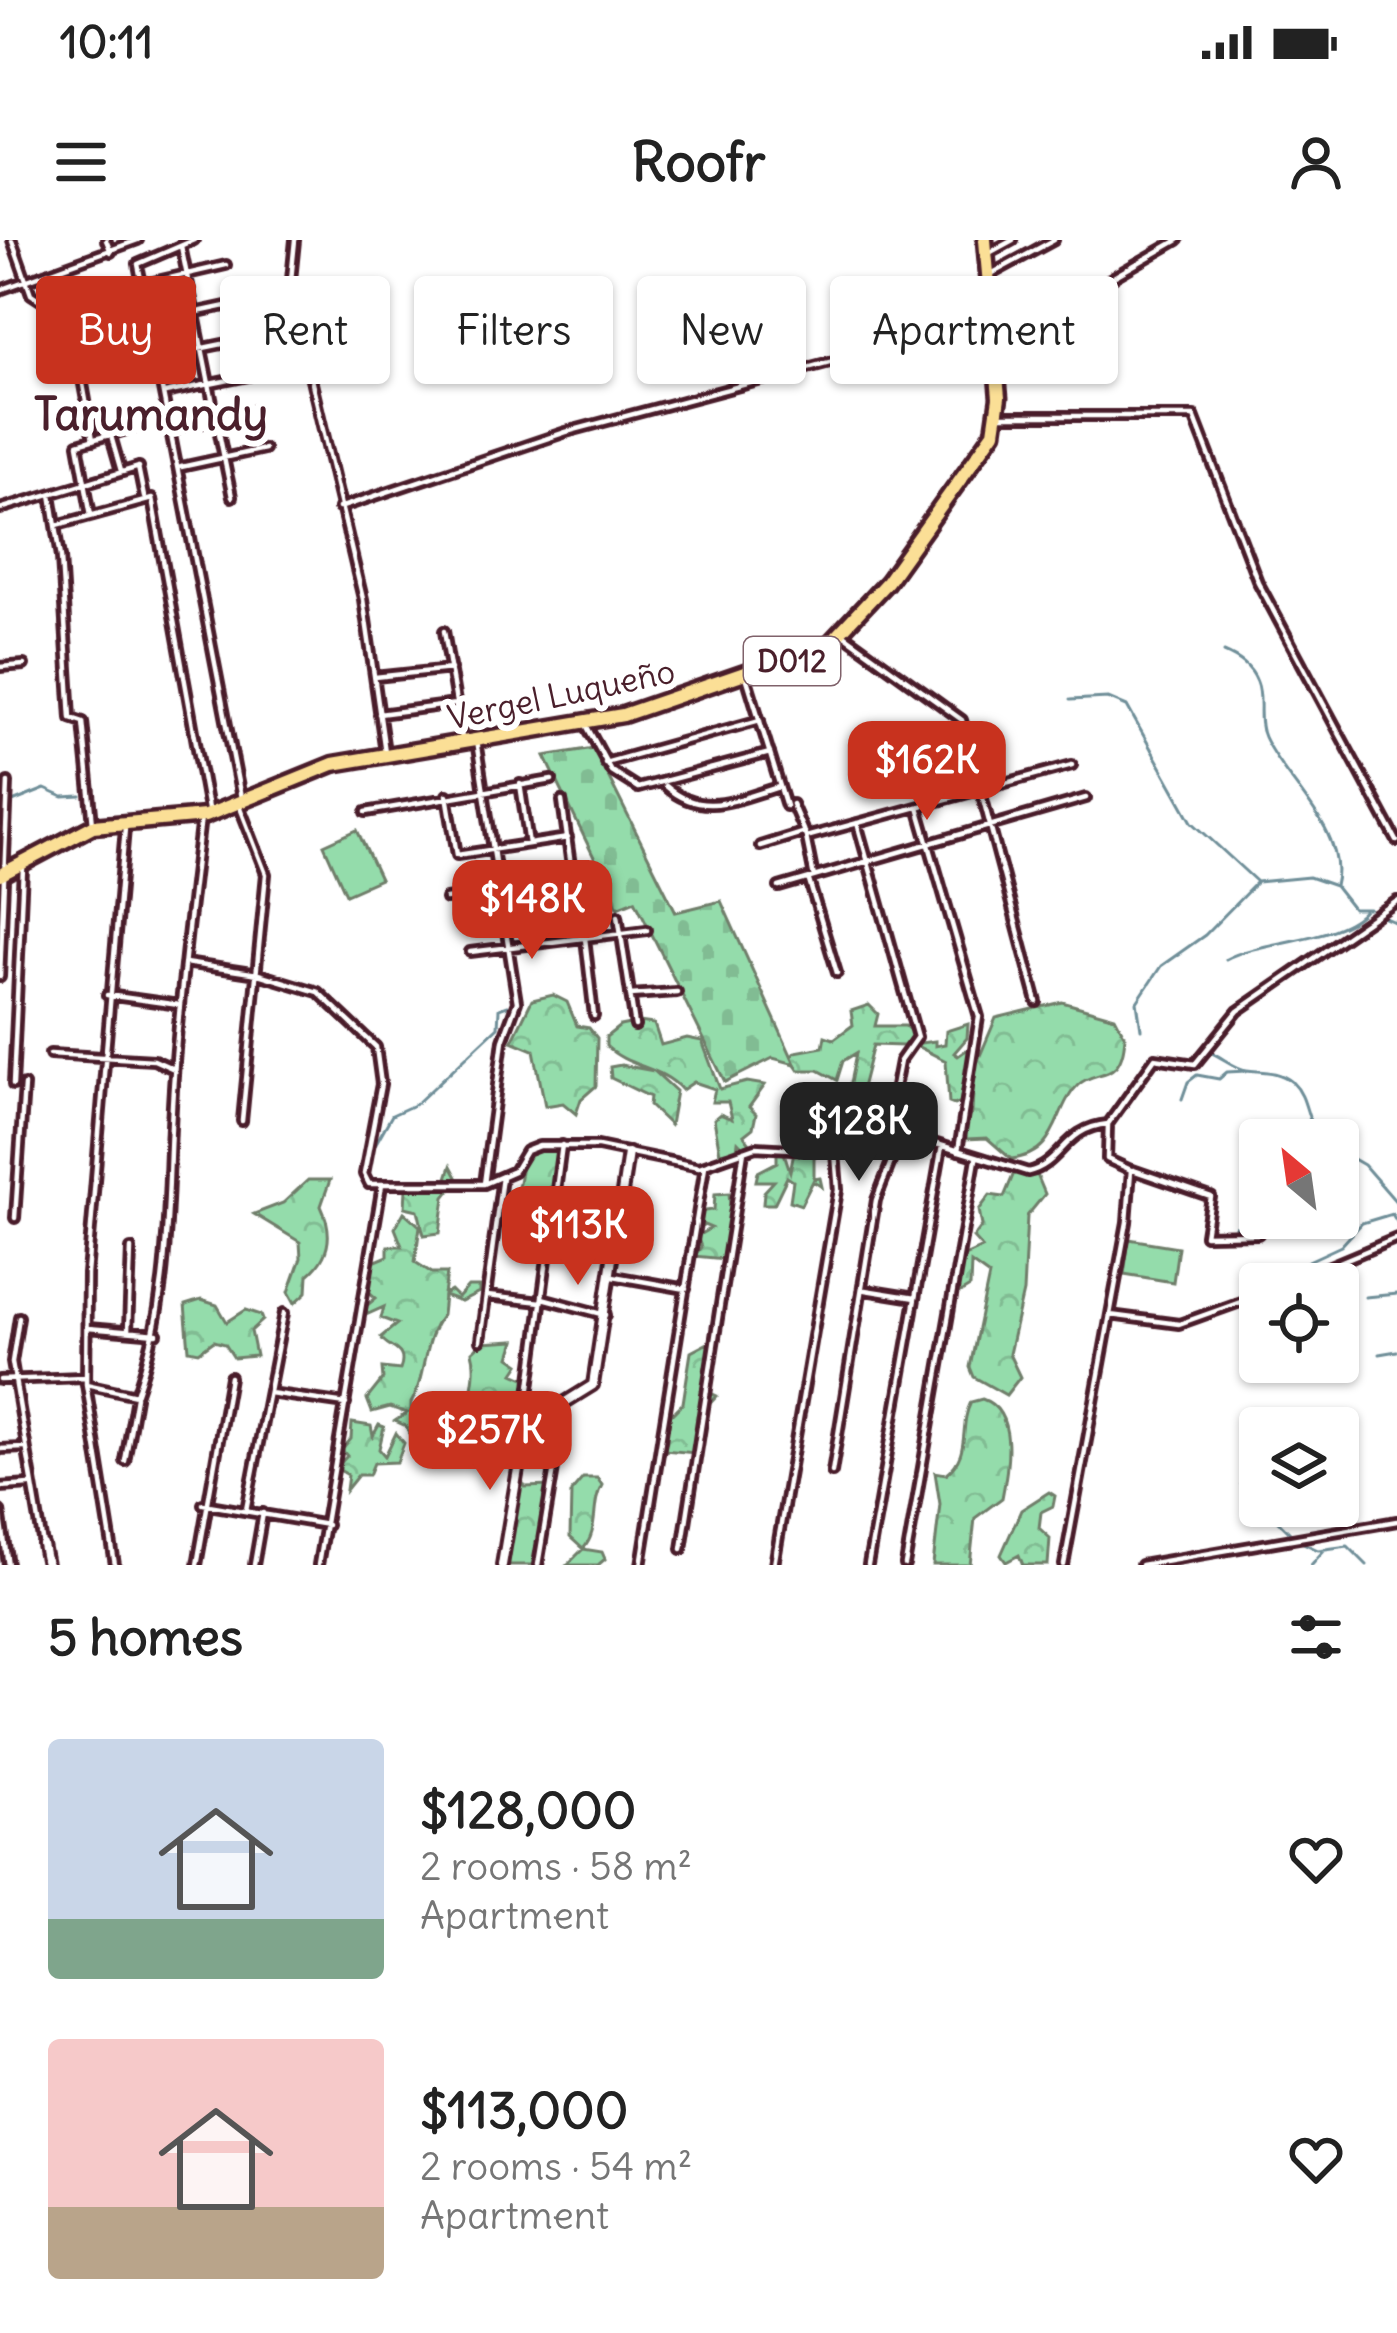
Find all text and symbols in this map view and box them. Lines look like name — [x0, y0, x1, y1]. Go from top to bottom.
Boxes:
text: 10:11 — [60, 14, 153, 70]
text: Roofr — [632, 128, 765, 196]
icon: menu — [48, 129, 114, 195]
icon: person — [1283, 129, 1349, 195]
chip: Buy — [36, 276, 196, 384]
chip: Rent — [220, 276, 390, 384]
chip: Filters — [414, 276, 613, 384]
chip: New — [637, 276, 806, 384]
chip: Apartment — [830, 276, 1118, 384]
district label: Tarumandy — [34, 386, 268, 442]
road number: D012 — [744, 637, 840, 685]
street label: Vergel Luqueño — [444, 649, 678, 739]
pin: $162K — [843, 721, 1011, 823]
text: $162K — [875, 735, 979, 784]
pin: $148K — [448, 860, 616, 962]
text: $148K — [479, 874, 585, 923]
pin: $128K — [775, 1082, 943, 1184]
text: $128K — [807, 1096, 911, 1145]
north arrow — [1239, 1119, 1359, 1239]
map controls — [1239, 1119, 1359, 1527]
pin: $113K — [494, 1186, 662, 1288]
text: $113K — [529, 1200, 627, 1249]
button: locate — [1239, 1263, 1359, 1383]
pin: $257K — [406, 1391, 574, 1493]
text: $257K — [436, 1405, 544, 1454]
button: layers — [1239, 1407, 1359, 1527]
icon: filters — [1283, 1604, 1349, 1670]
text: 5 homes — [48, 1605, 243, 1669]
text: $128,000 — [420, 1778, 636, 1842]
icon: home — [144, 1787, 288, 1931]
icon: heart — [1283, 1826, 1349, 1892]
text: 2 rooms · 58 m² — [420, 1842, 692, 1891]
text: Apartment — [420, 1891, 609, 1940]
text: $113,000 — [420, 2078, 628, 2142]
icon: home — [144, 2087, 288, 2231]
icon: heart — [1283, 2126, 1349, 2192]
text: 2 rooms · 54 m² — [420, 2142, 692, 2191]
text: Apartment — [420, 2191, 609, 2240]

